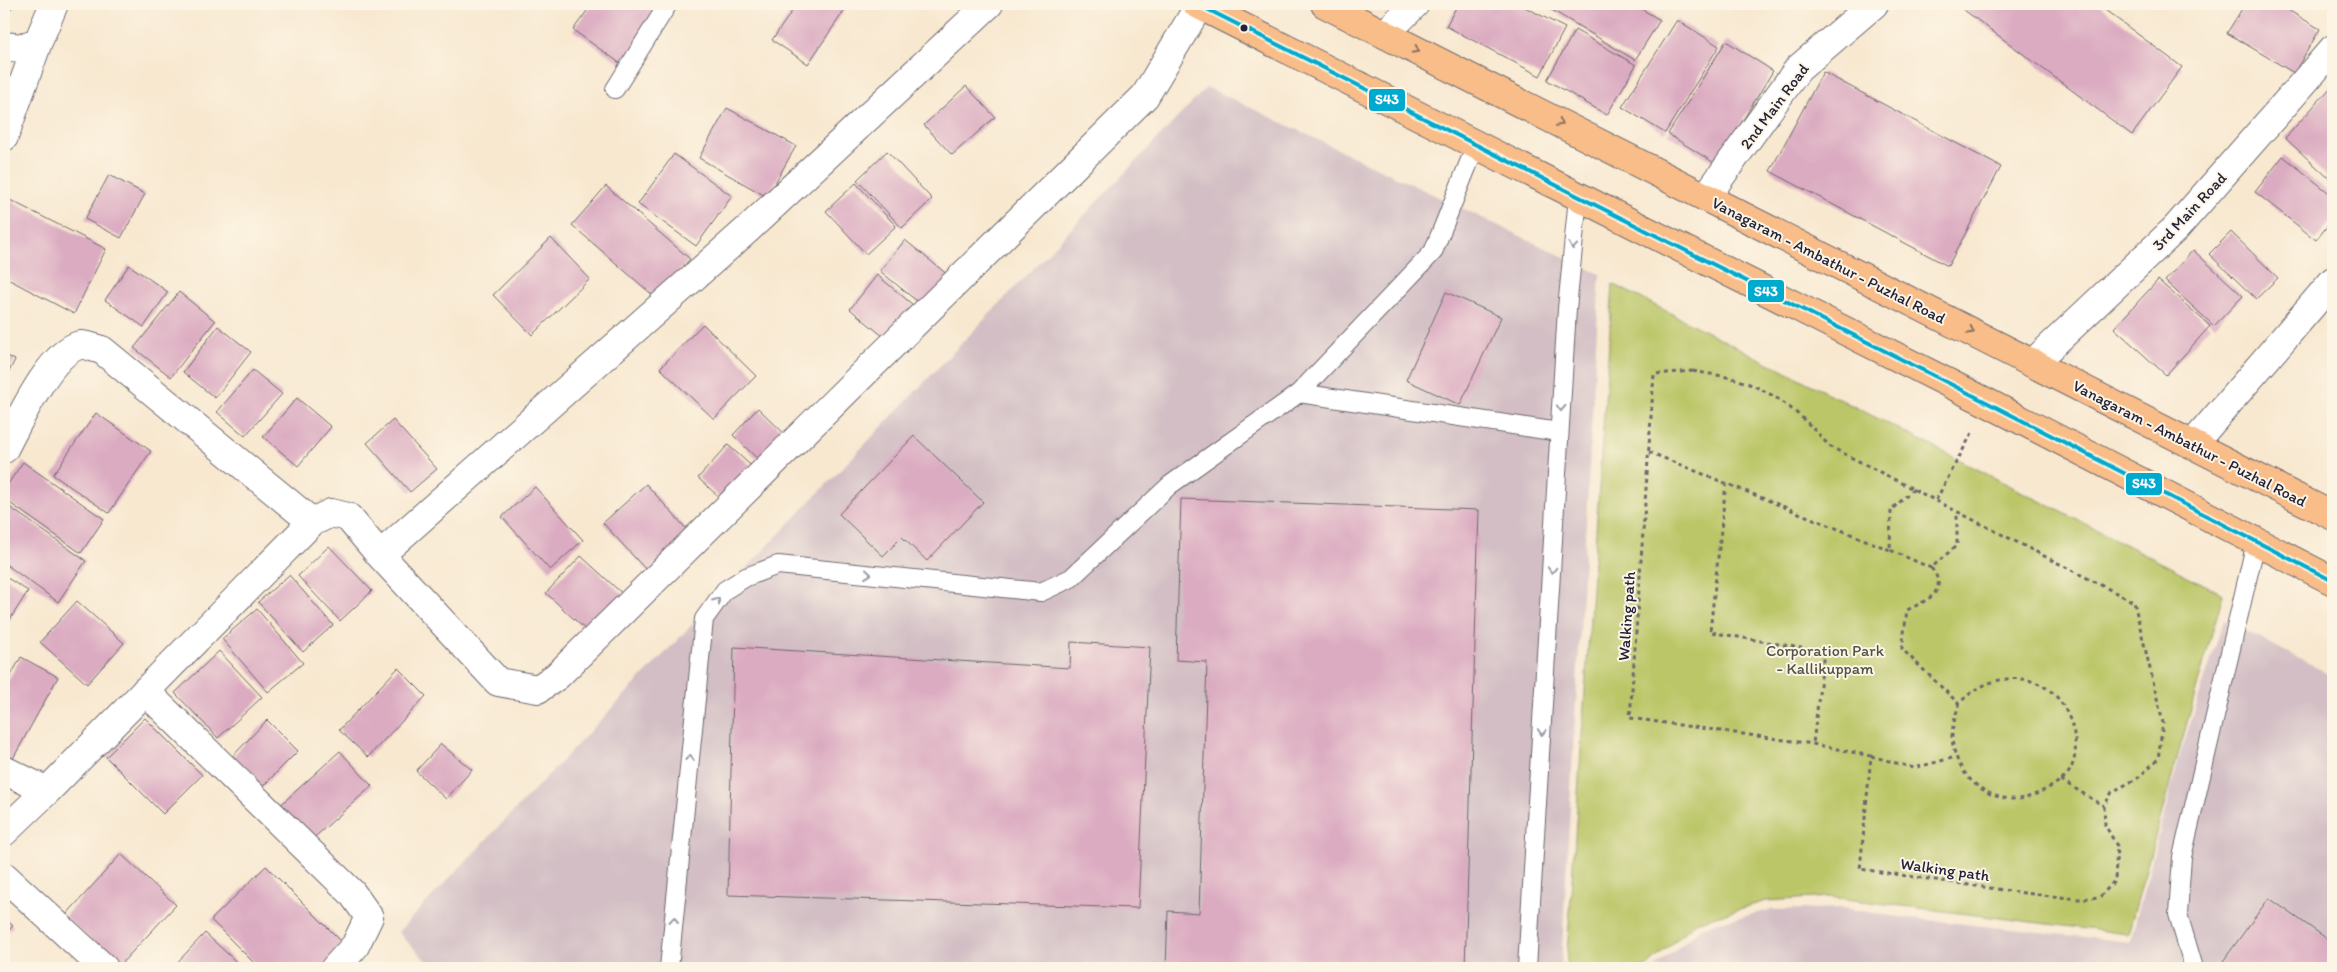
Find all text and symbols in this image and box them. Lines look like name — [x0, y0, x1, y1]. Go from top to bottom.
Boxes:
unlabelled marker — [1239, 23, 1249, 33]
one-way arrow — [1410, 44, 1419, 54]
street label: 2nd Main Road — [1736, 60, 1813, 153]
line badge: S43 — [1368, 88, 1406, 112]
text: S43 — [1375, 91, 1399, 108]
one-way arrow — [1555, 117, 1564, 127]
street label: 3rd Main Road — [2148, 168, 2231, 254]
street label: Vanagaram - Ambathur - Puzhal Road — [1709, 193, 1949, 328]
one-way arrow — [1568, 242, 1579, 250]
line badge: S43 — [1747, 279, 1785, 303]
text: S43 — [1754, 283, 1778, 300]
one-way arrow — [1965, 325, 1974, 335]
street label: Vanagaram - Ambathur - Puzhal Road — [2070, 376, 2310, 511]
one-way arrow — [1555, 404, 1566, 412]
line badge: S43 — [2125, 472, 2163, 496]
text: S43 — [2132, 475, 2156, 492]
one-way arrow — [1547, 566, 1558, 574]
one-way arrow — [864, 568, 872, 579]
street label: Walking path — [1614, 570, 1639, 662]
one-way arrow — [711, 597, 720, 607]
park label: Corporation Park - Kallikuppam — [1766, 641, 1885, 678]
one-way arrow — [1537, 729, 1548, 737]
one-way arrow — [684, 754, 695, 762]
street label: Walking path — [1899, 854, 1991, 885]
one-way arrow — [668, 915, 679, 923]

